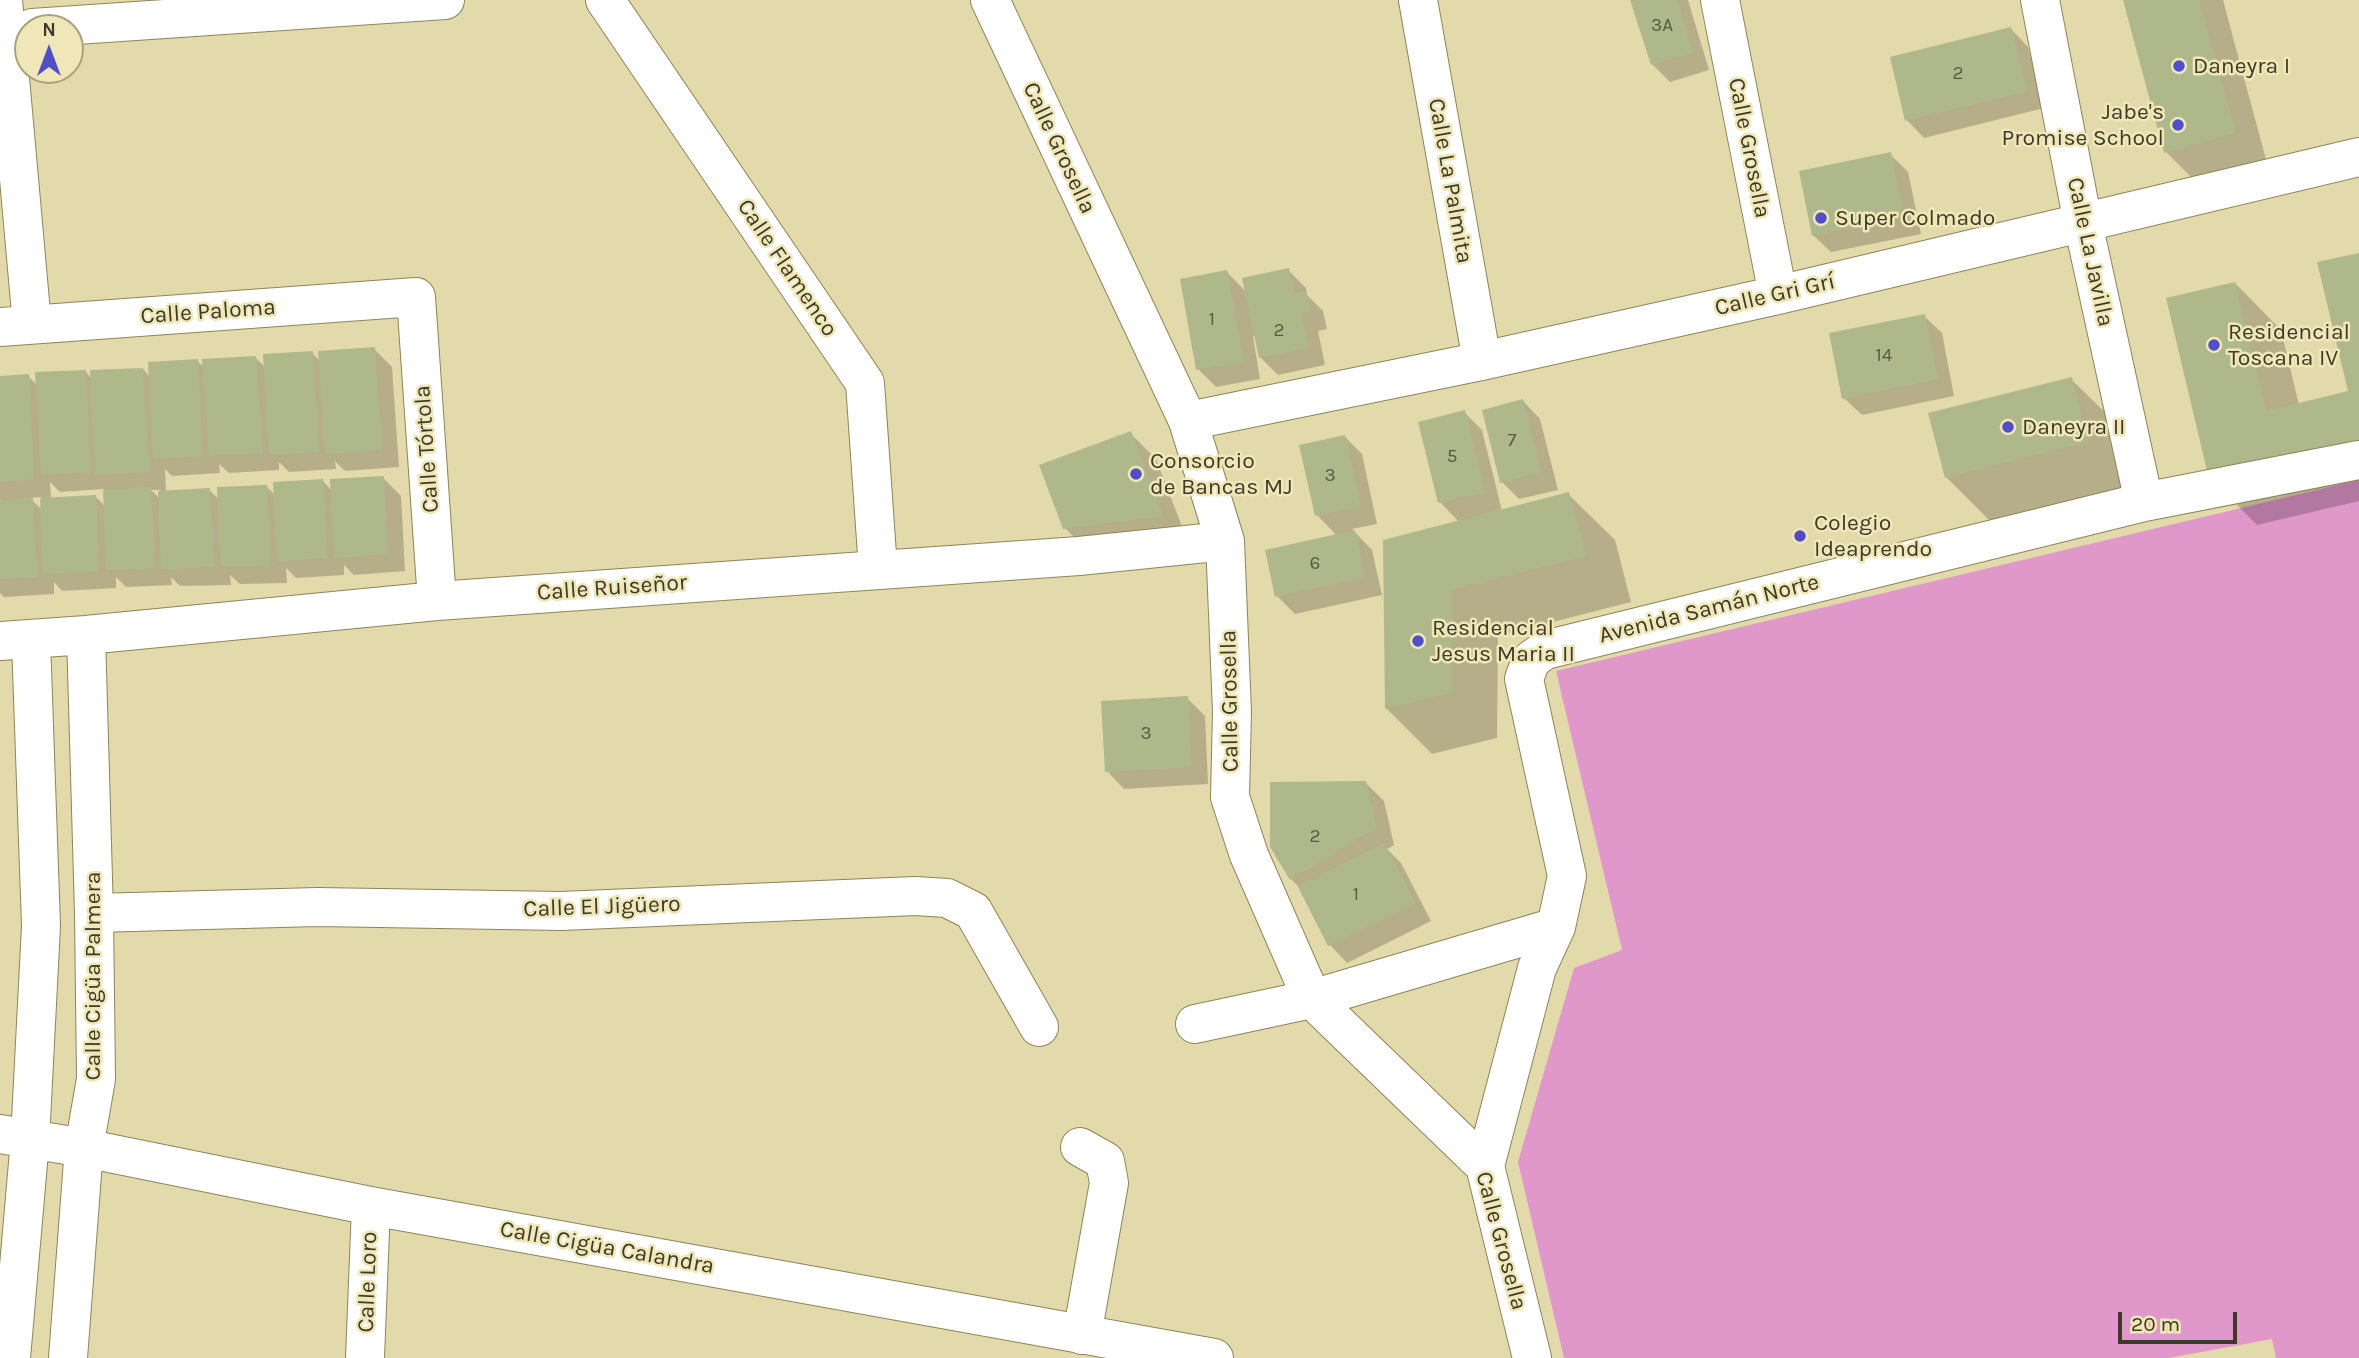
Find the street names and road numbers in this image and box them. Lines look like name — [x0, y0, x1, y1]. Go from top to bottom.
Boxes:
street label: Calle Grosella — [1722, 76, 1776, 220]
street label: Calle Grosella — [1016, 78, 1102, 218]
street label: Calle La Palmita — [1422, 96, 1478, 266]
street label: Calle La Javilla — [2061, 175, 2119, 329]
street label: Calle Flamenco — [731, 194, 843, 342]
street label: Calle Gri Grí — [1712, 268, 1838, 322]
street label: Calle Paloma — [139, 294, 277, 330]
street label: Calle Tórtola — [409, 384, 445, 514]
street label: Avenida Samán Norte — [1596, 568, 1822, 650]
street label: Calle Ruiseñor — [536, 569, 688, 607]
street label: Calle Grosella — [1215, 630, 1245, 772]
street label: Calle Cigüa Palmera — [79, 871, 107, 1081]
street label: Calle El Jigüero — [523, 890, 681, 924]
street label: Calle Grosella — [1469, 1169, 1533, 1313]
street label: Calle Cigüa Calandra — [498, 1216, 716, 1280]
street label: Calle Loro — [352, 1231, 384, 1333]

